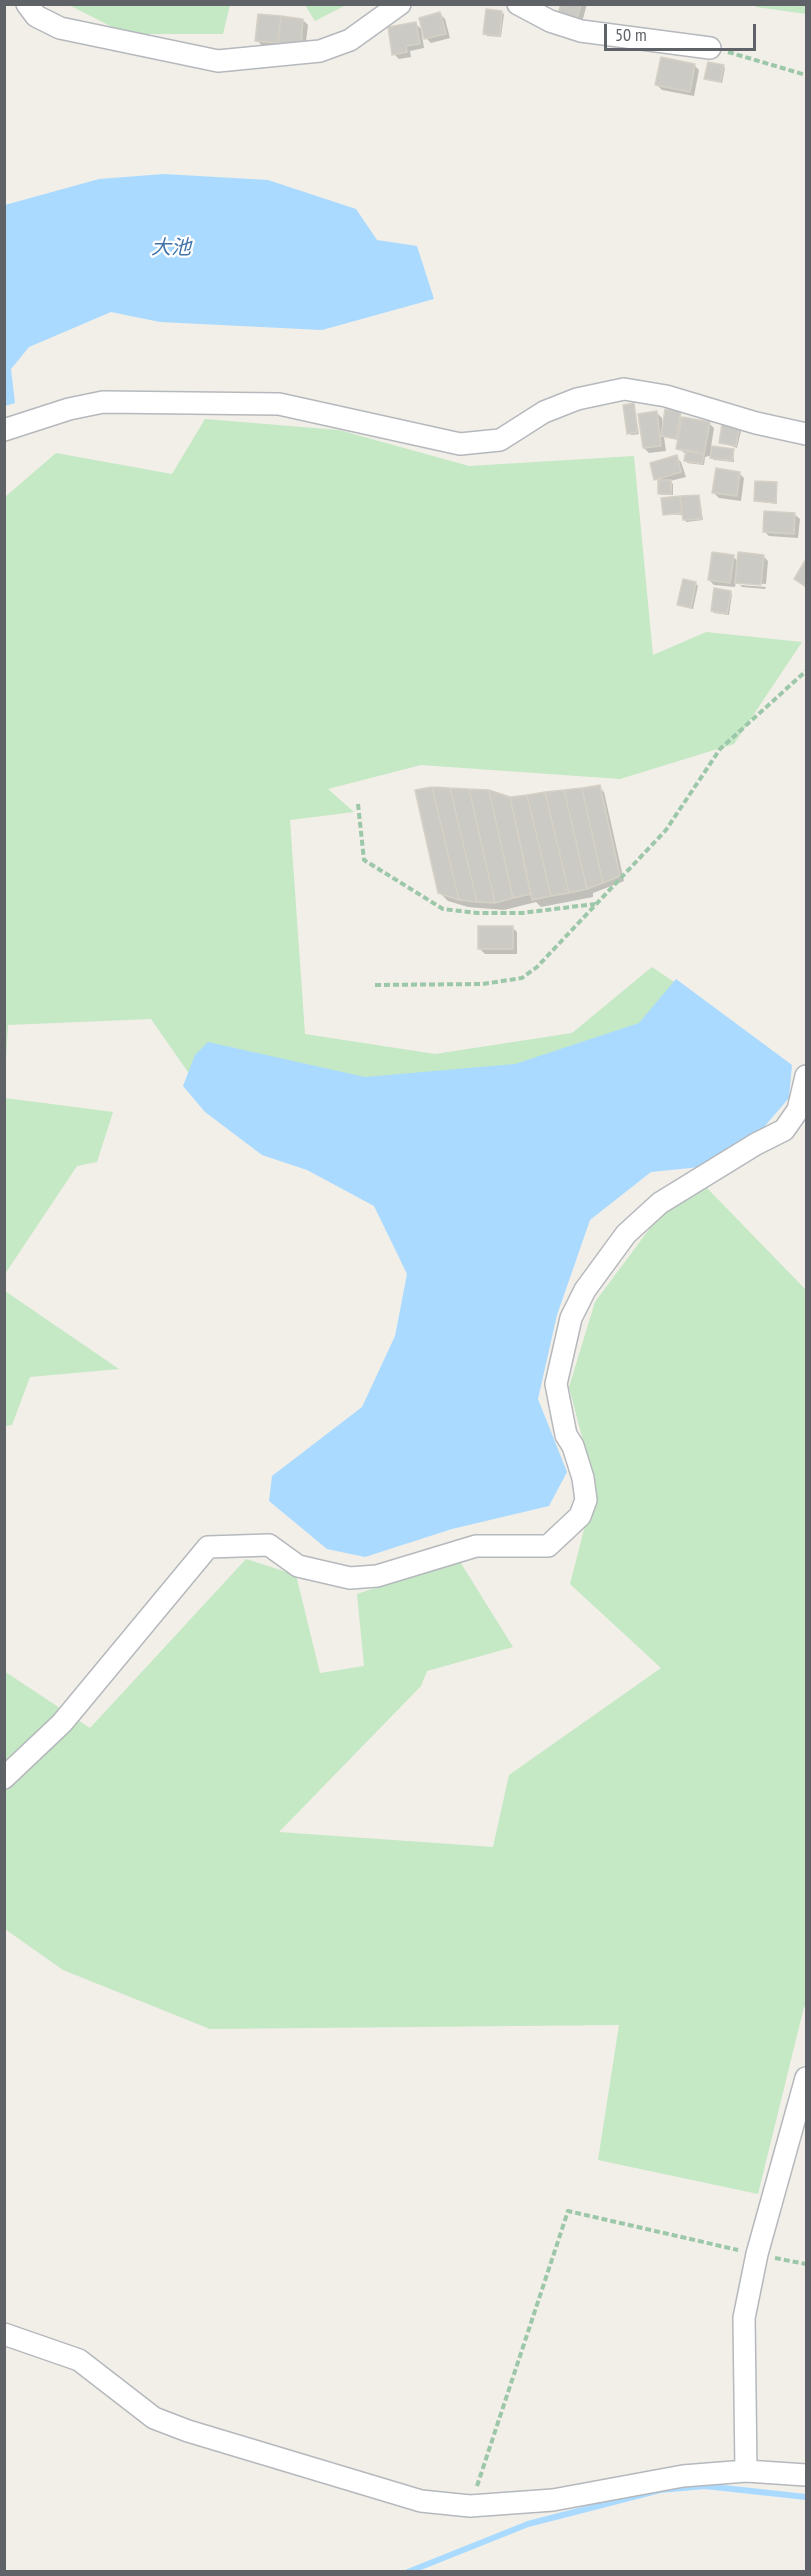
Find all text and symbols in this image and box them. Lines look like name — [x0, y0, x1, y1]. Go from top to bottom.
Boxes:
scale bar — [607, 12, 758, 50]
text: 50 m — [615, 23, 647, 46]
water label: 大池 — [151, 236, 191, 260]

